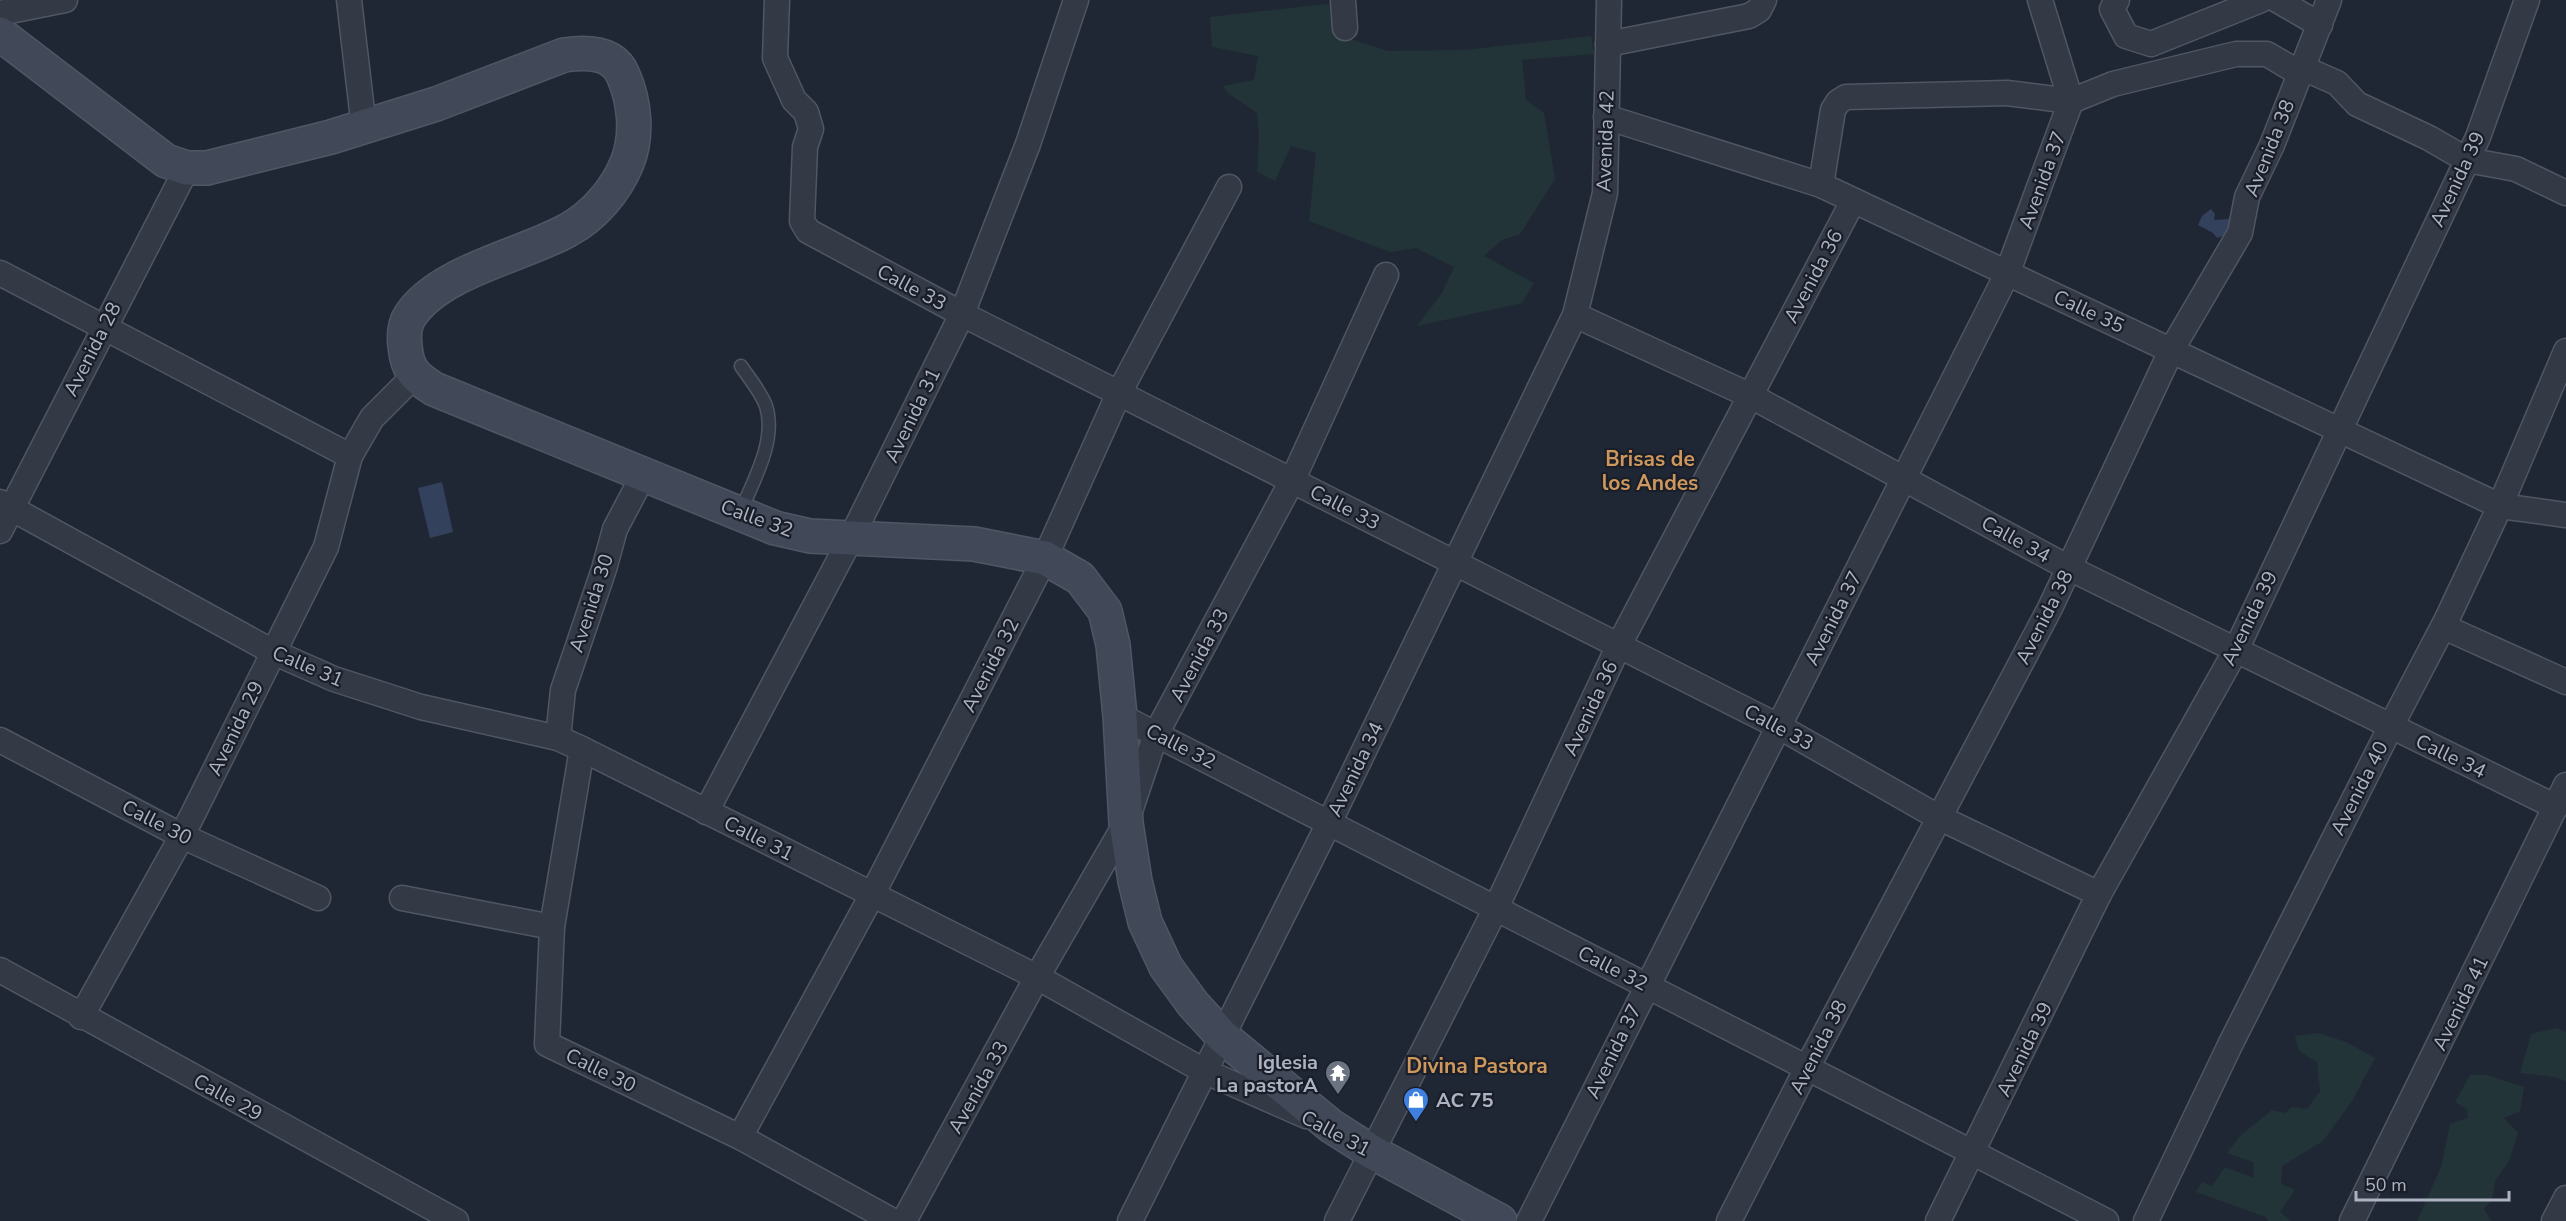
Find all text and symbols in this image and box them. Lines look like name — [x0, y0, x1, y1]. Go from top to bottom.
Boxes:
street label: Avenida 42 — [1590, 89, 1621, 193]
street label: Avenida 38 — [2238, 96, 2301, 201]
street label: Avenida 39 — [2424, 127, 2491, 231]
street label: Avenida 37 — [2012, 128, 2073, 233]
street label: Avenida 36 — [1778, 225, 1849, 328]
street label: Calle 33 — [872, 258, 951, 317]
street label: Calle 35 — [2049, 283, 2129, 340]
street label: Avenida 28 — [57, 298, 128, 401]
street label: Avenida 31 — [878, 363, 947, 467]
district label: Brisas de los Andes — [1602, 445, 1698, 497]
street label: Calle 33 — [1305, 478, 1384, 537]
street label: Calle 32 — [717, 493, 797, 544]
street label: Calle 34 — [1976, 509, 2055, 569]
street label: Avenida 30 — [563, 550, 620, 656]
street label: Avenida 38 — [2009, 566, 2080, 669]
street label: Avenida 39 — [2215, 566, 2284, 670]
street label: Avenida 37 — [1798, 567, 1869, 670]
street label: Avenida 33 — [1164, 604, 1235, 707]
street label: Avenida 32 — [955, 614, 1026, 717]
street label: Calle 31 — [268, 639, 348, 694]
street label: Avenida 36 — [1557, 656, 1624, 760]
street label: Avenida 29 — [201, 676, 270, 780]
street label: Calle 33 — [1739, 698, 1818, 757]
street label: Calle 32 — [1141, 717, 1220, 776]
street label: Avenida 34 — [1321, 717, 1390, 821]
street label: Calle 34 — [2411, 728, 2491, 785]
street label: Avenida 40 — [2324, 737, 2395, 840]
street label: Calle 30 — [117, 793, 196, 852]
street label: Calle 31 — [719, 809, 798, 868]
street label: Calle 32 — [1573, 939, 1652, 998]
street label: Avenida 41 — [2426, 951, 2495, 1055]
street label: Avenida 38 — [1783, 996, 1854, 1099]
street label: Avenida 39 — [1990, 997, 2059, 1101]
street label: Avenida 37 — [1579, 999, 1648, 1103]
street label: Avenida 33 — [942, 1036, 1015, 1139]
street label: Calle 30 — [561, 1042, 641, 1099]
place label: Iglesia La pastorA — [1216, 1049, 1318, 1099]
district label: Divina Pastora — [1406, 1052, 1548, 1080]
temple icon: Iglesia La pastorA — [1323, 1058, 1353, 1096]
street label: Calle 29 — [188, 1067, 267, 1127]
shop icon: AC 75 — [1401, 1085, 1431, 1123]
place label: AC 75 — [1436, 1087, 1494, 1114]
street label: Calle 31 — [1296, 1104, 1375, 1163]
scale bar — [2356, 1164, 2509, 1202]
text: 50 m — [2365, 1173, 2407, 1197]

